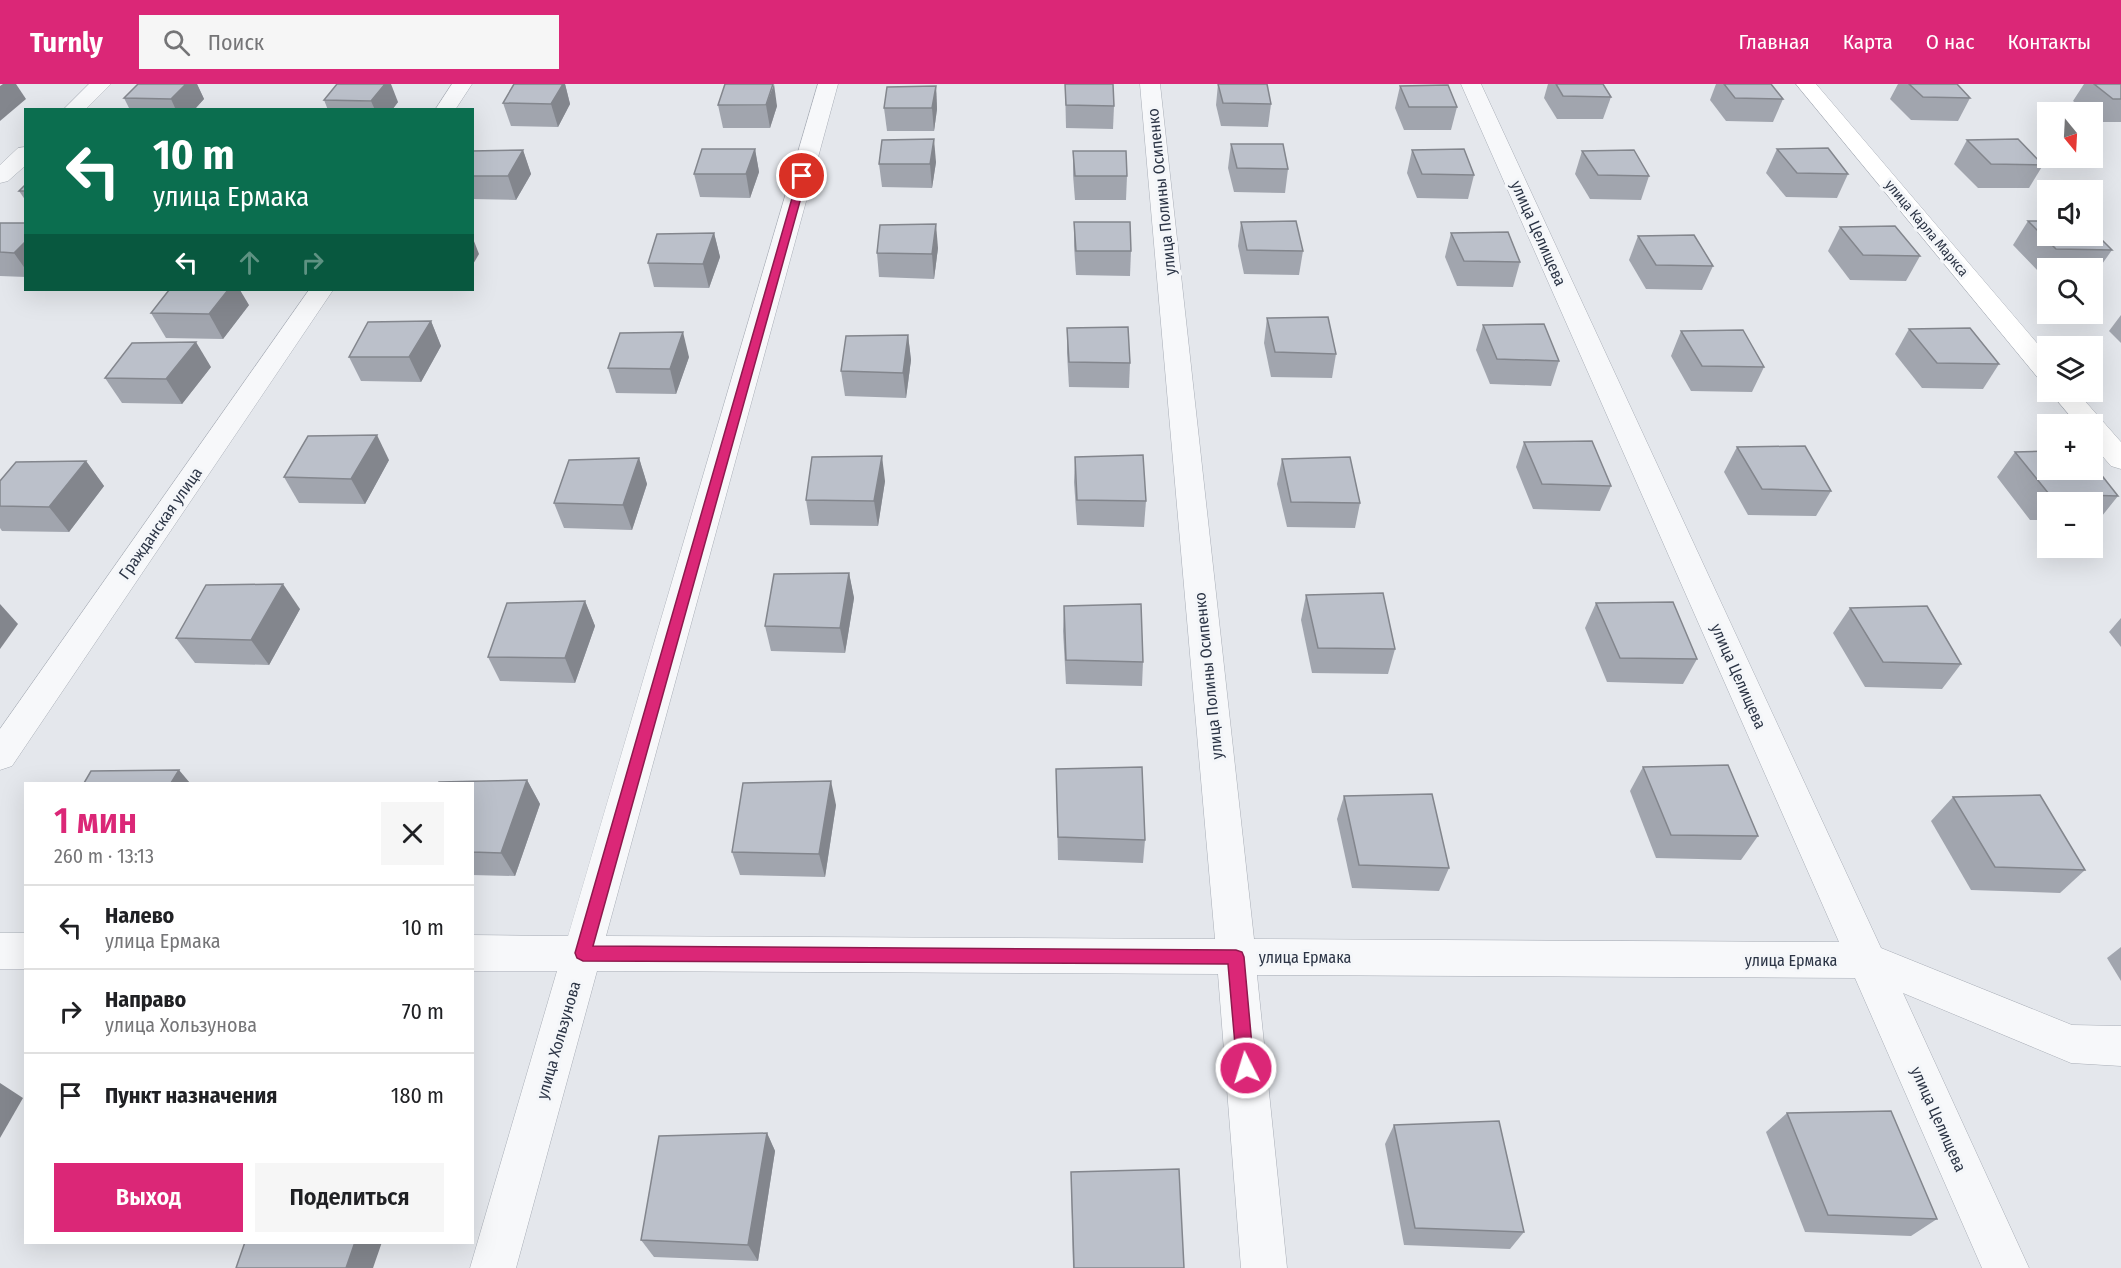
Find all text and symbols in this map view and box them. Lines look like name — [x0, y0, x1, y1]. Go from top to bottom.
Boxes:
search box — [139, 15, 559, 69]
text: Turnly — [30, 26, 103, 59]
icon: search — [160, 26, 193, 59]
text: Поиск — [208, 29, 264, 56]
text: Главная — [1739, 29, 1810, 55]
text: Карта — [1843, 29, 1893, 55]
text: О нас — [1926, 29, 1974, 55]
text: Контакты — [2007, 29, 2091, 55]
north arrow — [2037, 102, 2103, 168]
map controls — [2037, 102, 2103, 558]
street label: улица Полины Осипенко — [1143, 108, 1180, 276]
text: 10 m — [153, 130, 234, 180]
icon: left — [54, 132, 132, 210]
pin — [776, 150, 827, 201]
icon: arrive — [785, 159, 818, 192]
street label: улица Карла Маркса — [1881, 177, 1972, 280]
street label: улица Целищева — [1507, 178, 1570, 289]
button: sound — [2037, 180, 2103, 246]
text: улица Ермака — [153, 181, 309, 213]
icon: left — [170, 246, 203, 279]
icon: ahead — [233, 246, 266, 279]
icon: right — [296, 246, 329, 279]
button: search — [2037, 258, 2103, 324]
button: layers — [2037, 336, 2103, 402]
button: + — [2037, 414, 2103, 480]
street label: Гражданская улица — [115, 464, 206, 583]
button: − — [2037, 492, 2103, 558]
street label: улица Полины Осипенко — [1190, 592, 1227, 760]
street label: улица Целищева — [1707, 621, 1770, 732]
text: 1 мин — [54, 799, 137, 843]
button: close — [381, 802, 444, 865]
text: 260 m · 13:13 — [54, 844, 154, 868]
text: Налево — [105, 902, 174, 929]
icon: left — [54, 911, 87, 944]
text: 10 m — [402, 914, 444, 941]
text: улица Ермака — [105, 929, 221, 953]
street label: улица Ермака — [1259, 948, 1351, 967]
street label: улица Ермака — [1745, 951, 1837, 970]
street label: улица Хользунова — [533, 979, 584, 1101]
text: Направо — [105, 986, 186, 1013]
icon: right — [54, 995, 87, 1028]
text: 70 m — [402, 998, 444, 1025]
text: улица Хользунова — [105, 1013, 257, 1037]
position arrow — [1214, 1036, 1278, 1100]
street label: улица Целищева — [1907, 1064, 1970, 1175]
icon: arrive — [54, 1079, 87, 1112]
text: Пункт назначения — [105, 1082, 277, 1109]
text: 180 m — [391, 1082, 444, 1109]
button: Выход — [54, 1163, 243, 1232]
button: Поделиться — [255, 1163, 444, 1232]

